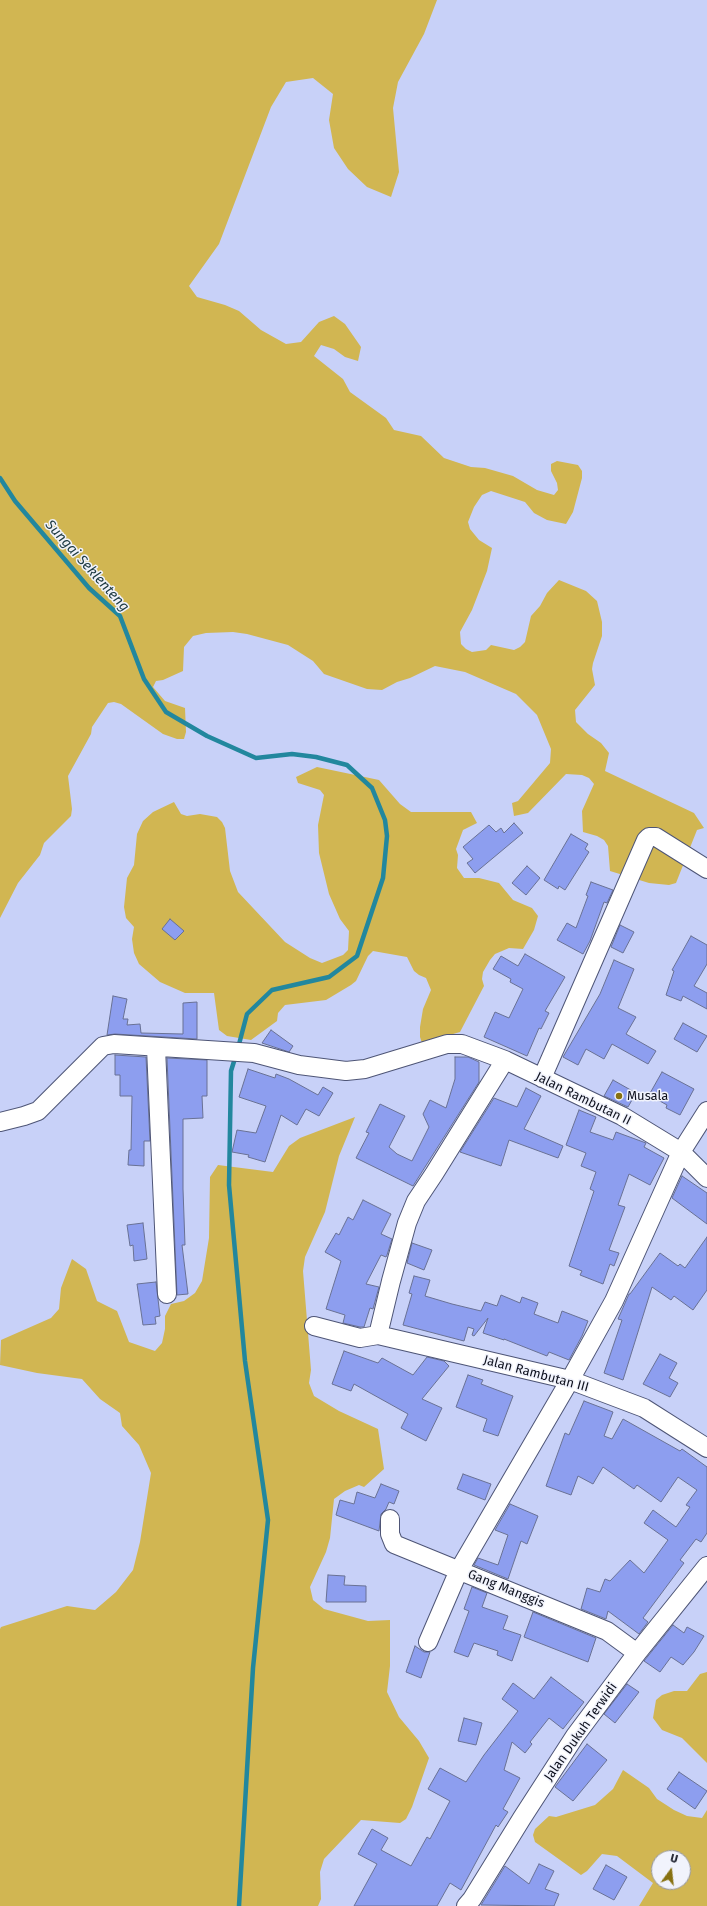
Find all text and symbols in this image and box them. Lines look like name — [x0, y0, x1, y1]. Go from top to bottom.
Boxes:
water label: Sungai Seklenteng — [42, 517, 132, 615]
street label: Jalan Rambutan II — [533, 1069, 633, 1129]
place label: Musala — [627, 1088, 668, 1104]
marker: Musala — [614, 1091, 624, 1101]
street label: Jalan Rambutan III — [482, 1352, 590, 1396]
street label: Gang Manggis — [465, 1567, 547, 1611]
street label: Jalan Dukuh Terwidi — [541, 1680, 621, 1784]
north arrow — [651, 1850, 691, 1890]
text: U — [669, 1852, 679, 1866]

